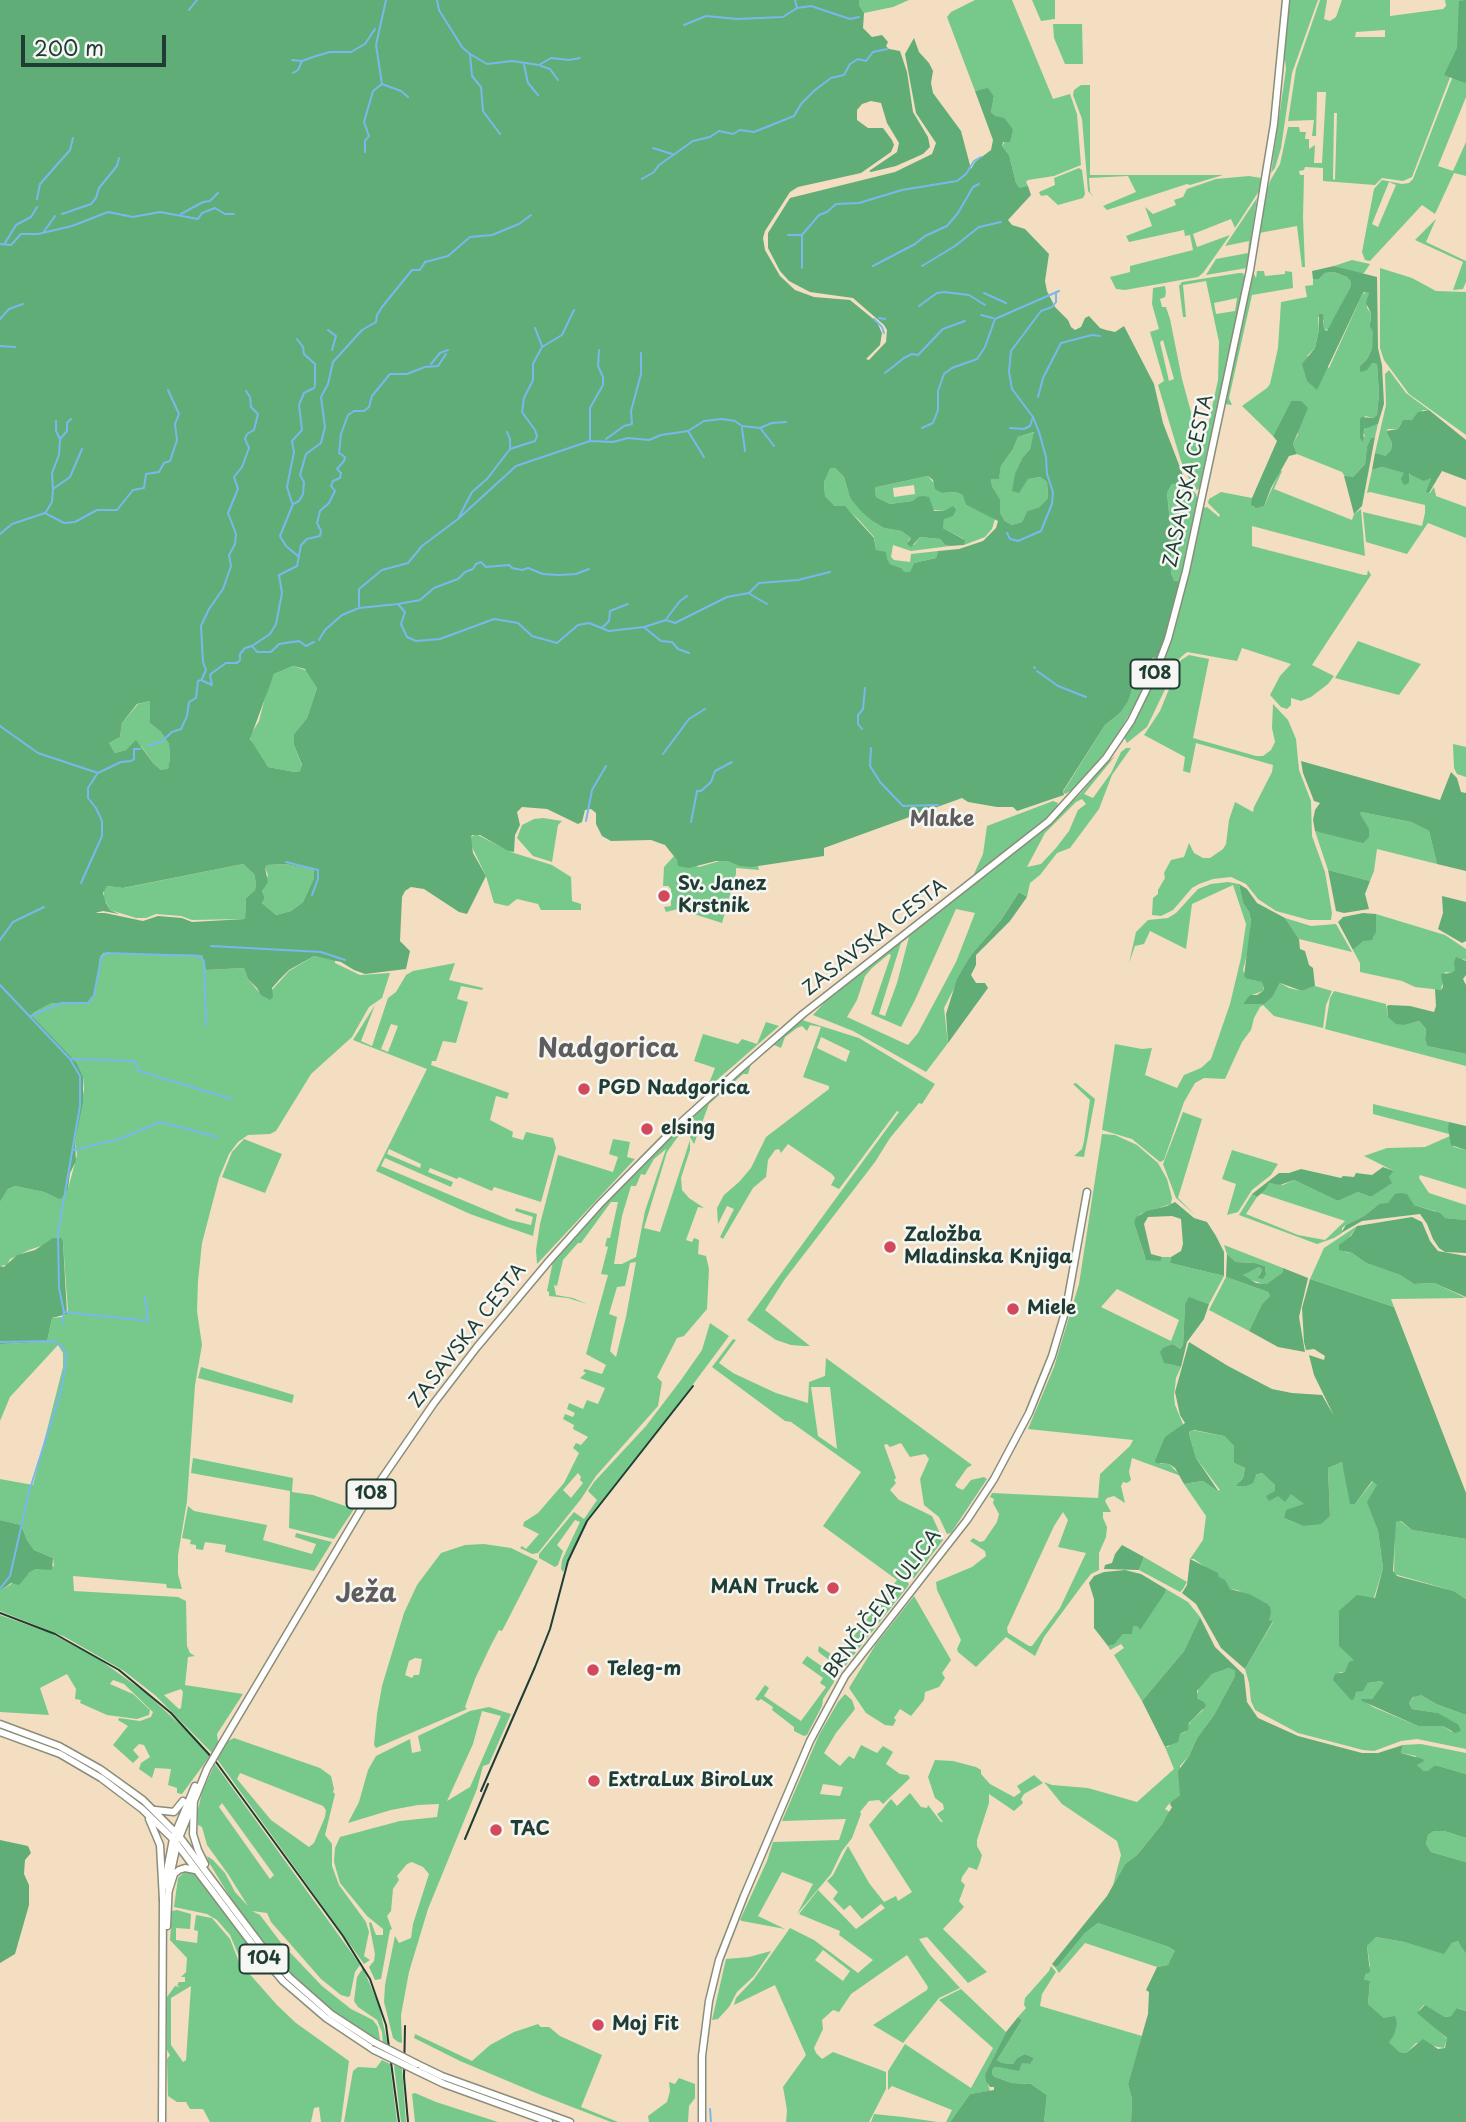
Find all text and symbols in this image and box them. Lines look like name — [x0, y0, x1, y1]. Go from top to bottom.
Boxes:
scale bar — [24, 21, 170, 65]
text: 200 m — [34, 31, 104, 63]
street label: ZASAVSKA CESTA — [1160, 392, 1218, 570]
road number: 108 — [1130, 660, 1180, 688]
district label: Mlake — [910, 807, 974, 833]
place label: Sv. Janez Krstnik — [678, 874, 767, 918]
street label: ZASAVSKA CESTA — [799, 875, 951, 1001]
marker: Sv. Janez Krstnik — [656, 888, 672, 904]
district label: Nadgorica — [538, 1034, 678, 1066]
place label: PGD Nadgorica — [598, 1078, 750, 1100]
marker: PGD Nadgorica — [576, 1081, 592, 1097]
place label: elsing — [661, 1118, 715, 1140]
marker: elsing — [639, 1121, 655, 1137]
place label: Založba Mladinska Knjiga — [904, 1225, 1073, 1269]
marker: Založba Mladinska Knjiga — [882, 1239, 898, 1255]
street label: ZASAVSKA CESTA — [405, 1260, 531, 1412]
place label: Miele — [1027, 1298, 1076, 1320]
marker: Miele — [1005, 1301, 1021, 1317]
road number: 108 — [346, 1479, 396, 1508]
street label: BRNČIČEVA ULICA — [820, 1525, 946, 1683]
place label: MAN Truck — [711, 1577, 819, 1599]
district label: Ježa — [335, 1579, 397, 1611]
marker: MAN Truck — [825, 1580, 841, 1596]
place label: Teleg-m — [607, 1659, 681, 1681]
marker: Teleg-m — [585, 1662, 601, 1678]
place label: ExtraLux BiroLux — [608, 1770, 773, 1792]
marker: ExtraLux BiroLux — [586, 1773, 602, 1789]
place label: TAC — [510, 1819, 550, 1841]
marker: TAC — [488, 1822, 504, 1838]
road number: 104 — [240, 1944, 288, 1973]
place label: Moj Fit — [612, 2014, 679, 2036]
marker: Moj Fit — [590, 2017, 606, 2033]

